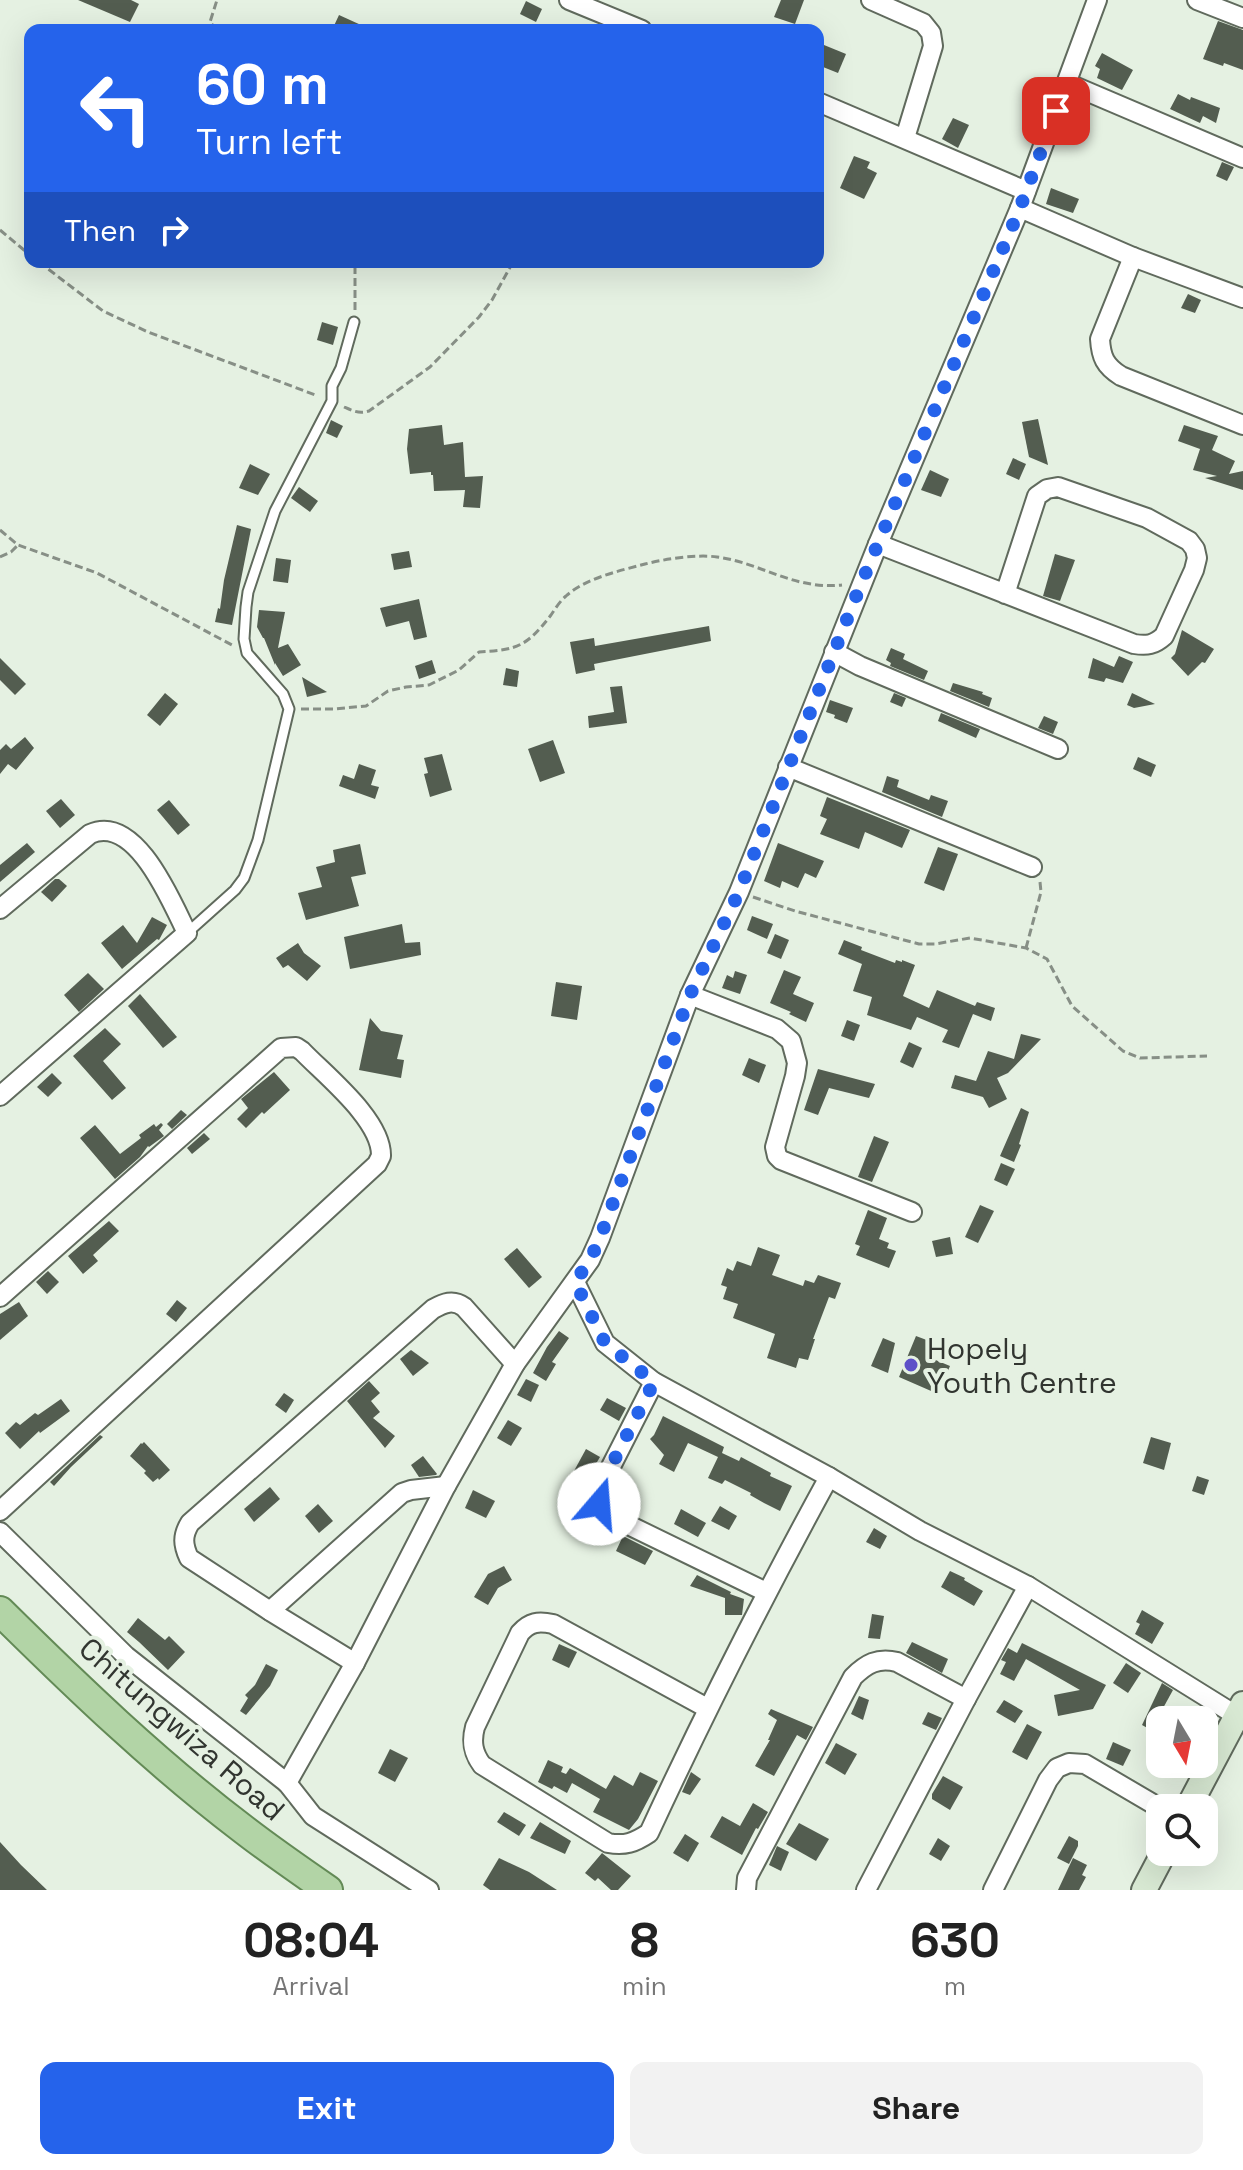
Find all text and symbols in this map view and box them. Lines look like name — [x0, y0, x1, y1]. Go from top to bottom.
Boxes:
text: 60 m — [196, 49, 329, 120]
icon: left — [64, 56, 168, 160]
pin — [1022, 77, 1090, 145]
icon: arrive — [1034, 89, 1078, 133]
text: Turn left — [196, 119, 343, 165]
icon: right — [152, 208, 196, 252]
text: Then — [64, 211, 136, 250]
place label: Hopely Youth Centre — [927, 1329, 1117, 1402]
marker: Hopely Youth Centre — [902, 1356, 920, 1374]
position arrow — [557, 1462, 641, 1546]
street label: Chitungwiza Road — [71, 1629, 293, 1829]
north arrow — [1146, 1706, 1218, 1778]
map controls — [1146, 1706, 1218, 1866]
button: search — [1146, 1794, 1218, 1866]
text: 08:04 — [243, 1910, 379, 1971]
text: 8 — [630, 1910, 659, 1971]
text: 630 — [910, 1910, 1000, 1971]
text: Arrival — [272, 1969, 350, 2003]
text: min — [622, 1969, 667, 2003]
text: m — [944, 1969, 966, 2003]
button: Exit — [40, 2062, 614, 2154]
button: Share — [630, 2062, 1203, 2154]

